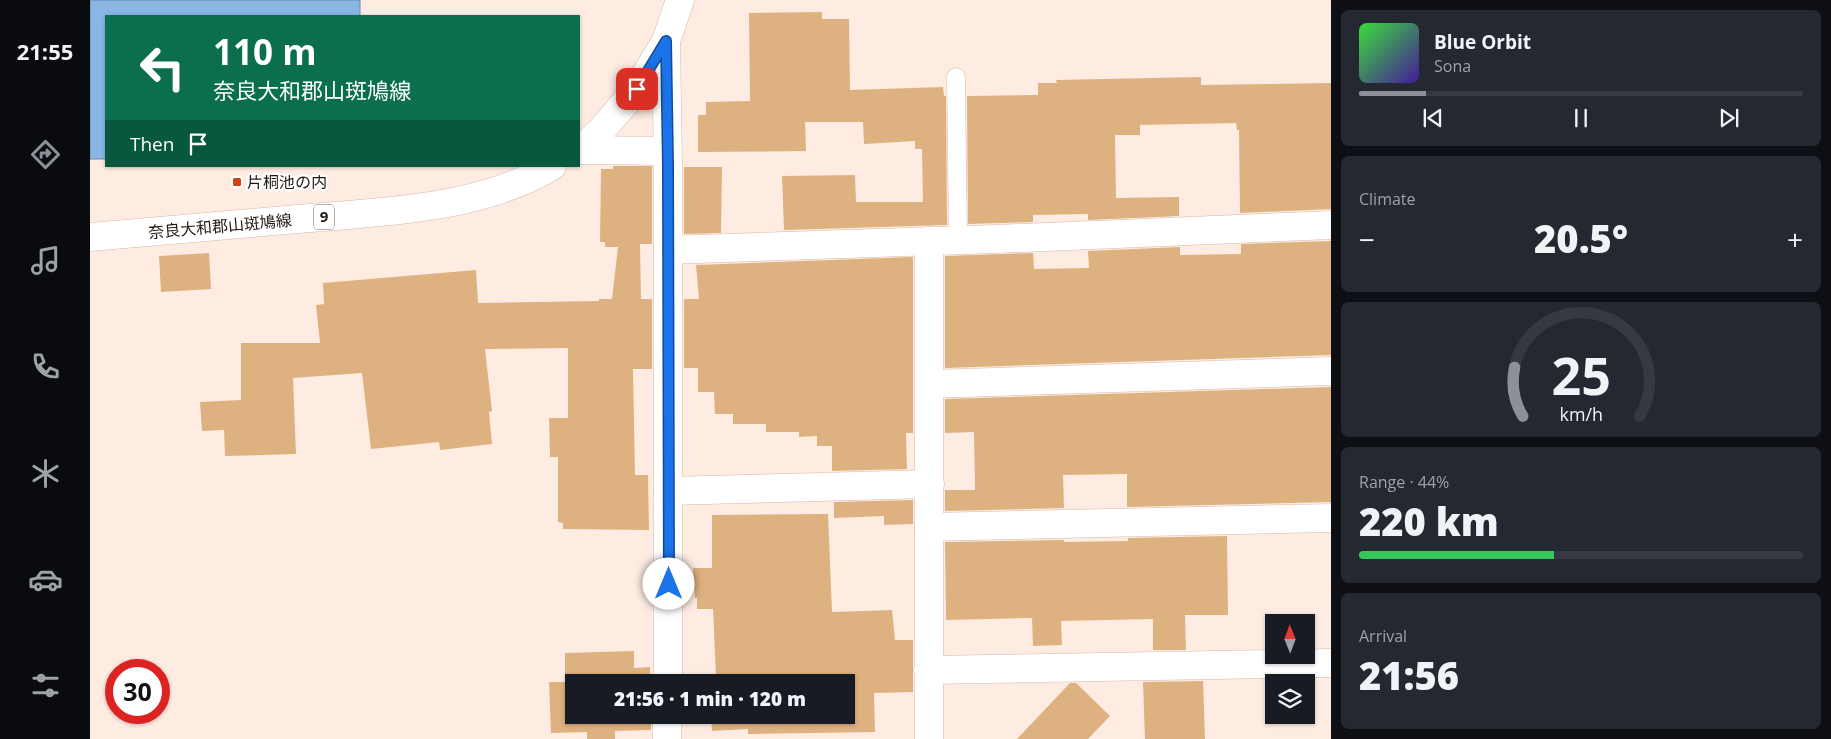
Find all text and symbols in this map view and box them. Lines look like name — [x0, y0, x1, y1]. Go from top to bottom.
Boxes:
text: 110 m — [213, 28, 317, 75]
text: Blue Orbit — [1434, 29, 1531, 55]
icon: left — [130, 35, 195, 100]
text: 21:55 — [17, 36, 73, 66]
text: Sona — [1434, 55, 1471, 77]
pin — [616, 68, 658, 110]
text: 奈良大和郡山斑鳩線 — [213, 75, 411, 105]
icon: arrive — [623, 75, 651, 103]
icon: previous — [1419, 104, 1447, 132]
icon: pause — [1567, 104, 1595, 132]
icon: next — [1715, 104, 1743, 132]
icon: arrive — [184, 130, 212, 158]
text: Then — [130, 131, 174, 157]
icon: directions — [28, 137, 63, 172]
place label: 片桐池の内 — [247, 171, 327, 193]
marker: 片桐池の内 — [231, 176, 243, 188]
text: Climate — [1359, 188, 1416, 210]
road number: 9 — [314, 204, 334, 230]
street label: 奈良大和郡山斑鳩線 — [147, 209, 293, 243]
text: 20.5° — [1534, 212, 1628, 264]
text: − — [1359, 220, 1375, 258]
text: + — [1787, 220, 1803, 258]
icon: music — [28, 243, 63, 278]
text: 25 — [1551, 339, 1611, 410]
icon: phone — [28, 349, 63, 384]
text: km/h — [1559, 402, 1603, 426]
icon: climate — [28, 456, 63, 491]
text: Range · 44% — [1359, 471, 1449, 493]
text: 220 km — [1359, 495, 1499, 547]
position arrow — [642, 557, 694, 609]
icon: car — [28, 562, 63, 597]
north arrow — [1265, 614, 1315, 664]
map controls — [1265, 614, 1315, 724]
text: Arrival — [1359, 625, 1407, 647]
text: 21:56 — [1359, 649, 1459, 701]
speed limit sign: 30 — [105, 659, 170, 724]
icon: filters — [28, 668, 63, 703]
button: layers — [1265, 674, 1315, 724]
text: 21:56 · 1 min · 120 m — [614, 686, 806, 712]

